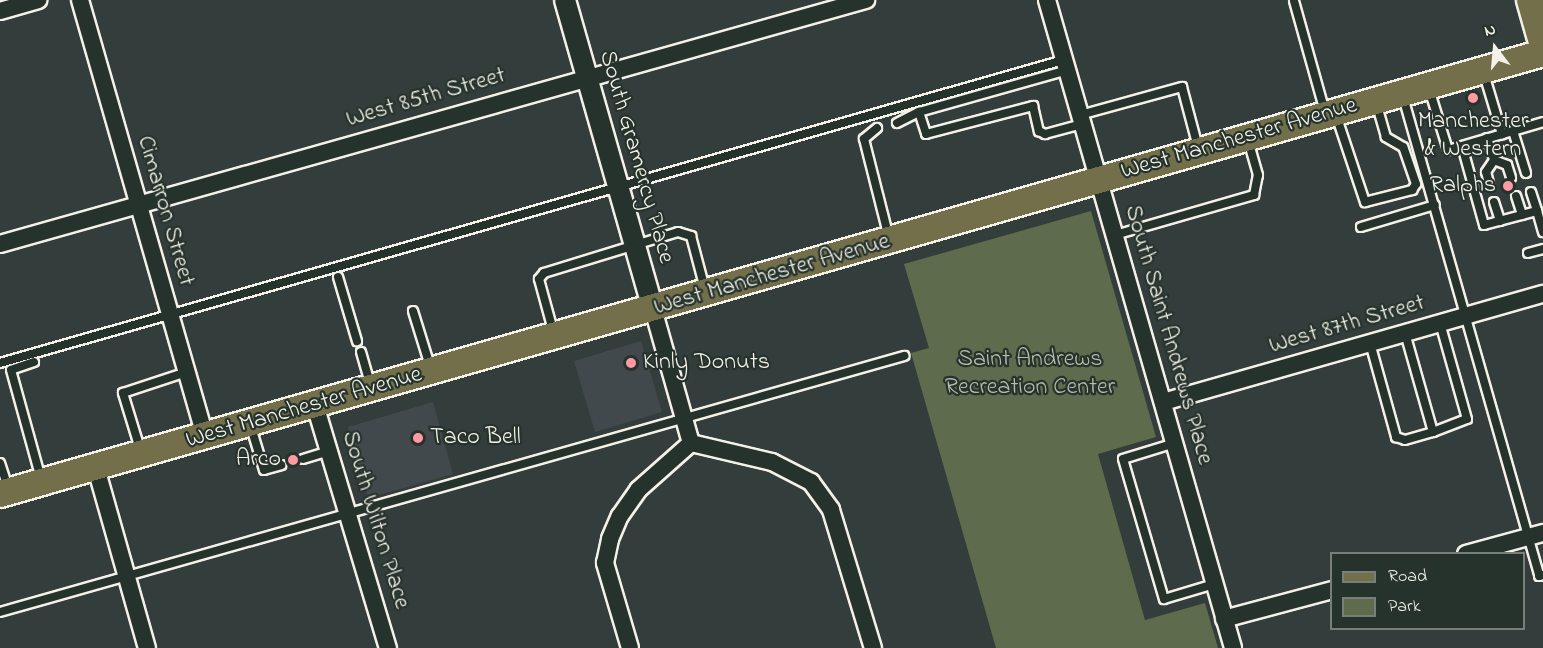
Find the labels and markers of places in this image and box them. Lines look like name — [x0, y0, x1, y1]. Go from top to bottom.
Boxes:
marker: Manchester & Western — [1466, 91, 1480, 105]
place label: Manchester & Western — [1418, 108, 1528, 164]
place label: Ralphs — [1430, 172, 1496, 200]
marker: Ralphs — [1501, 179, 1515, 193]
place label: Kinly Donuts — [643, 349, 770, 377]
marker: Kinly Donuts — [624, 356, 638, 370]
place label: Taco Bell — [430, 424, 521, 452]
marker: Taco Bell — [411, 431, 425, 445]
place label: Arco — [236, 446, 281, 474]
marker: Arco — [286, 453, 300, 467]

